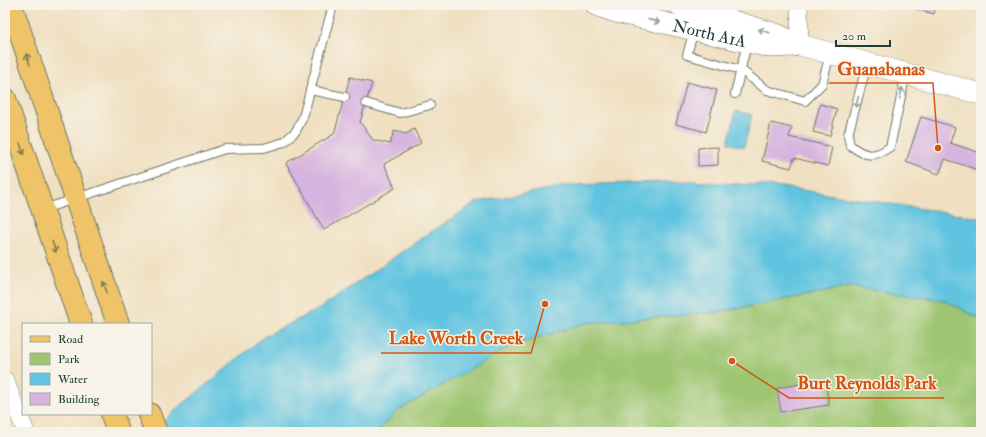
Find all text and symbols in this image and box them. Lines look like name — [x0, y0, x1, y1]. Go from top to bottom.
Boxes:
street label: North A1A — [670, 15, 749, 52]
one-way arrow — [647, 17, 660, 25]
scale bar — [836, 22, 890, 48]
one-way arrow — [758, 27, 771, 34]
text: 20 m — [842, 29, 867, 44]
one-way arrow — [24, 53, 32, 65]
callout: Guanabanas — [829, 53, 933, 83]
text: Guanabanas — [837, 58, 925, 81]
one-way arrow — [898, 87, 906, 100]
one-way arrow — [853, 95, 860, 108]
one-way arrow — [18, 143, 26, 155]
one-way arrow — [51, 240, 58, 253]
one-way arrow — [101, 281, 108, 294]
legend — [22, 323, 152, 415]
callout: Lake Worth Creek — [381, 323, 531, 353]
text: Lake Worth Creek — [389, 327, 524, 350]
text: Road — [58, 332, 83, 347]
text: Park — [58, 352, 80, 367]
callout: Burt Reynolds Park — [789, 368, 944, 398]
text: Water — [57, 372, 88, 387]
text: Burt Reynolds Park — [797, 372, 937, 395]
text: Building — [58, 392, 101, 407]

